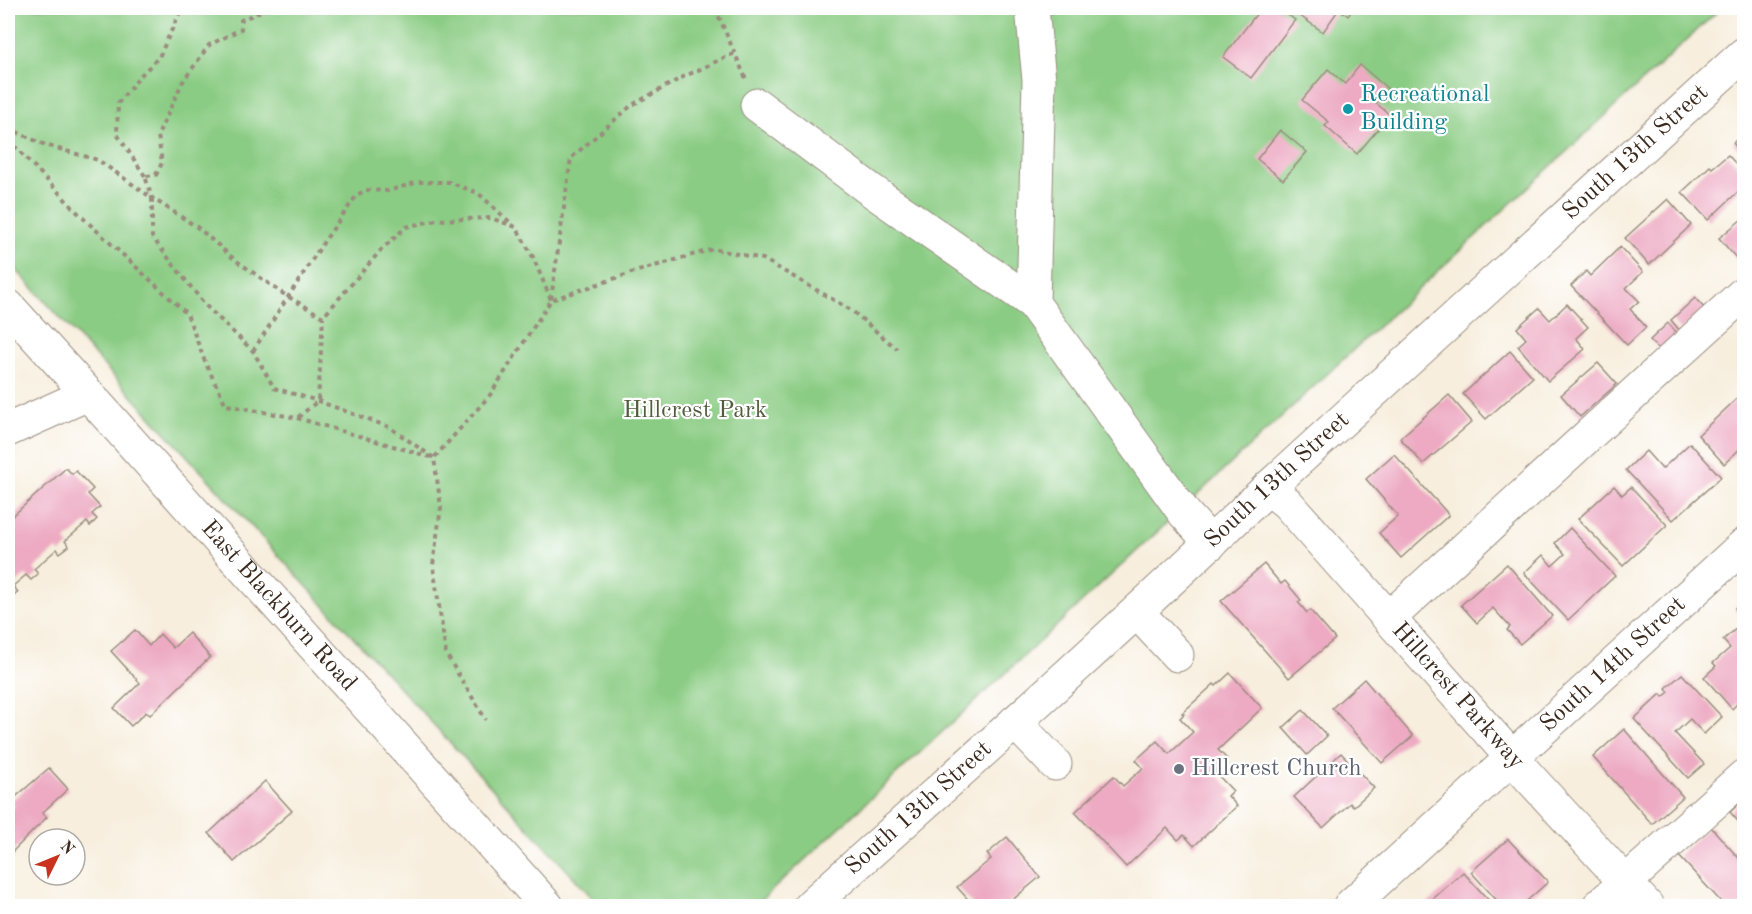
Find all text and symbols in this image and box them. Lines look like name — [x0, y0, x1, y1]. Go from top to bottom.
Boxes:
street label: South 13th Street — [1559, 81, 1713, 225]
place label: Recreational Building — [1360, 83, 1490, 135]
marker: Recreational Building — [1341, 102, 1355, 116]
park label: Hillcrest Park — [623, 399, 767, 423]
street label: South 13th Street — [1200, 408, 1354, 553]
street label: East Blackburn Road — [196, 516, 361, 696]
street label: South 14th Street — [1536, 593, 1690, 737]
street label: Hillcrest Parkway — [1387, 618, 1529, 774]
street label: South 13th Street — [841, 737, 997, 880]
place label: Hillcrest Church — [1191, 757, 1362, 781]
marker: Hillcrest Church — [1172, 762, 1186, 776]
north arrow — [27, 827, 87, 887]
text: N — [56, 838, 77, 859]

